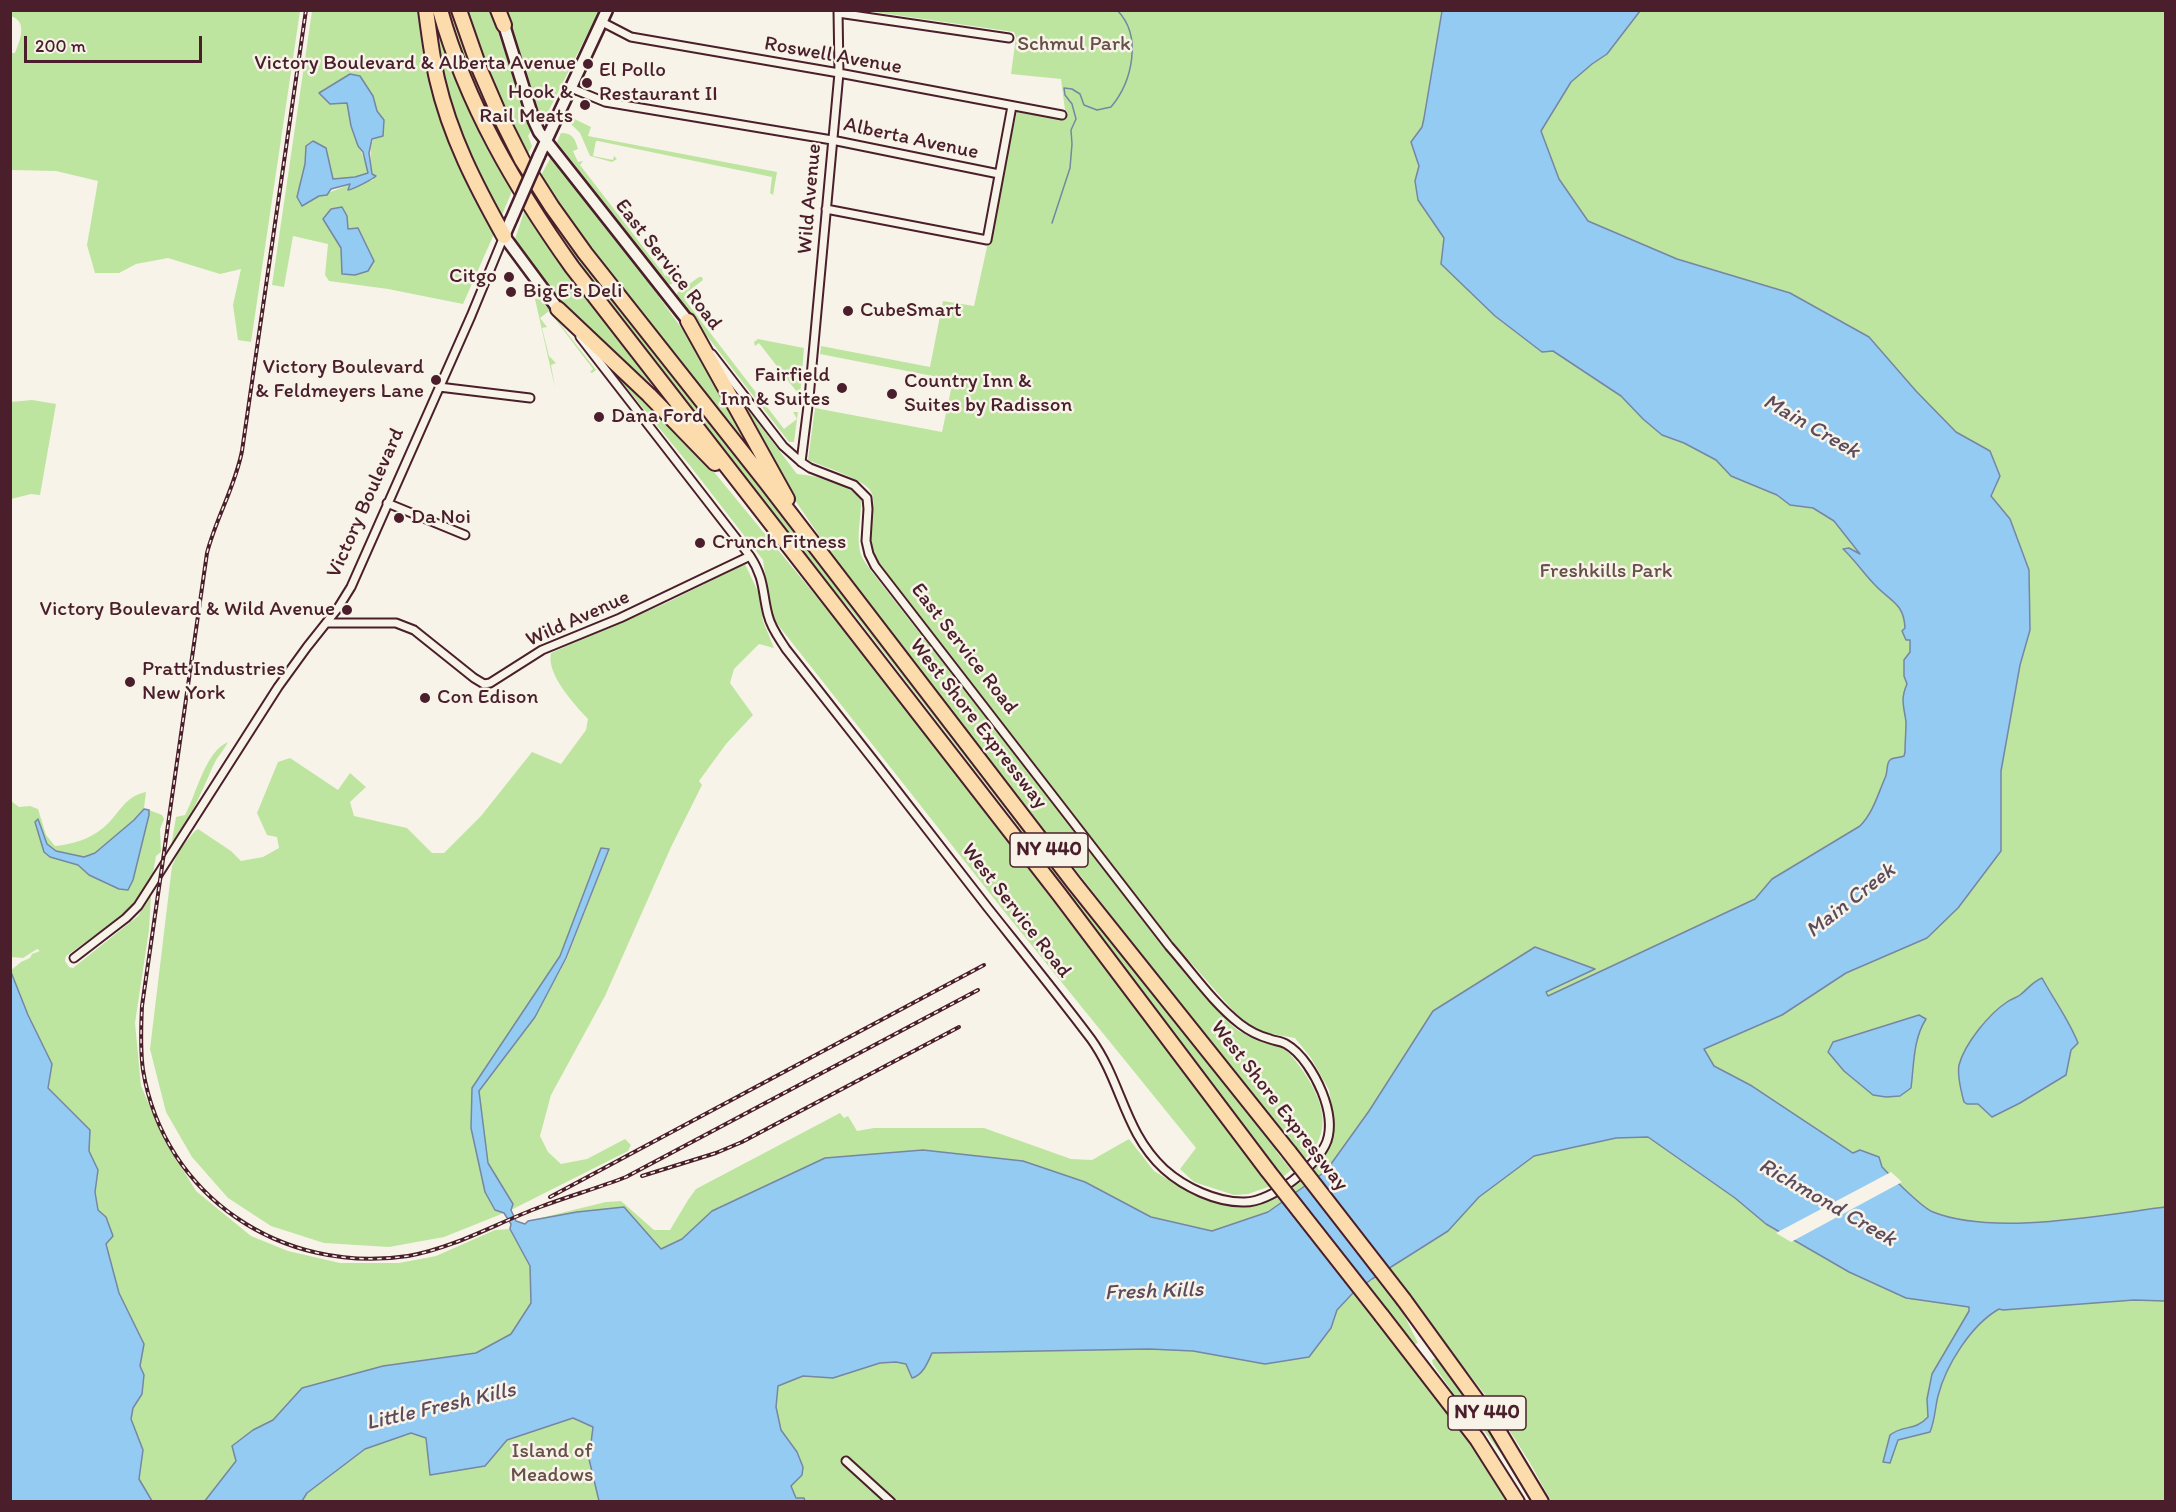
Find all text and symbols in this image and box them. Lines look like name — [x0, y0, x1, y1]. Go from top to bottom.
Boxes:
scale bar — [27, 24, 206, 62]
street label: Roswell Avenue — [762, 32, 904, 80]
park label: Schmul Park — [1017, 32, 1131, 58]
text: 200 m — [35, 35, 86, 57]
place label: Victory Boulevard & Alberta Avenue — [254, 51, 576, 77]
marker: Victory Boulevard & Alberta Avenue — [581, 57, 595, 71]
place label: El Pollo Restaurant II — [599, 58, 718, 108]
marker: El Pollo Restaurant II — [580, 76, 594, 90]
place label: Hook & Rail Meats — [479, 80, 573, 130]
marker: Hook & Rail Meats — [578, 98, 592, 112]
street label: Alberta Avenue — [841, 112, 981, 166]
street label: Wild Avenue — [793, 143, 827, 255]
street label: East Service Road — [609, 194, 727, 336]
place label: Citgo — [449, 264, 497, 290]
marker: Citgo — [502, 270, 516, 284]
place label: Big E's Deli — [523, 279, 622, 305]
marker: Big E's Deli — [504, 285, 518, 299]
place label: CubeSmart — [860, 298, 962, 324]
marker: CubeSmart — [841, 304, 855, 318]
place label: Victory Boulevard & Feldmeyers Lane — [255, 355, 424, 405]
place label: Fairfield Inn & Suites — [720, 363, 830, 413]
place label: Country Inn & Suites by Radisson — [904, 369, 1072, 419]
marker: Victory Boulevard & Feldmeyers Lane — [429, 373, 443, 387]
marker: Fairfield Inn & Suites — [835, 381, 849, 395]
marker: Country Inn & Suites by Radisson — [885, 387, 899, 401]
water label: Main Creek — [1758, 389, 1864, 465]
place label: Dana Ford — [611, 404, 703, 430]
marker: Dana Ford — [592, 410, 606, 424]
street label: Victory Boulevard — [322, 424, 410, 582]
place label: Da Noi — [411, 505, 471, 531]
marker: Da Noi — [392, 511, 406, 525]
place label: Crunch Fitness — [712, 530, 846, 556]
marker: Crunch Fitness — [693, 536, 707, 550]
park label: Freshkills Park — [1540, 559, 1672, 585]
street label: East Service Road — [905, 578, 1023, 720]
street label: Wild Avenue — [522, 585, 634, 653]
place label: Victory Boulevard & Wild Avenue — [40, 597, 335, 623]
marker: Victory Boulevard & Wild Avenue — [340, 603, 354, 617]
street label: West Shore Expressway — [904, 634, 1052, 814]
place label: Pratt Industries New York — [142, 657, 286, 707]
marker: Pratt Industries New York — [123, 675, 137, 689]
place label: Con Edison — [437, 685, 538, 711]
marker: Con Edison — [418, 691, 432, 705]
road number: NY 440 — [1010, 833, 1088, 867]
street label: West Service Road — [955, 838, 1077, 984]
water label: Main Creek — [1801, 858, 1901, 944]
street label: West Shore Expressway — [1205, 1016, 1353, 1196]
water label: Richmond Creek — [1754, 1153, 1900, 1253]
water label: Fresh Kills — [1104, 1277, 1204, 1307]
water label: Little Fresh Kills — [364, 1377, 518, 1437]
road number: NY 440 — [1448, 1396, 1526, 1430]
park label: Island of Meadows — [511, 1439, 593, 1489]

